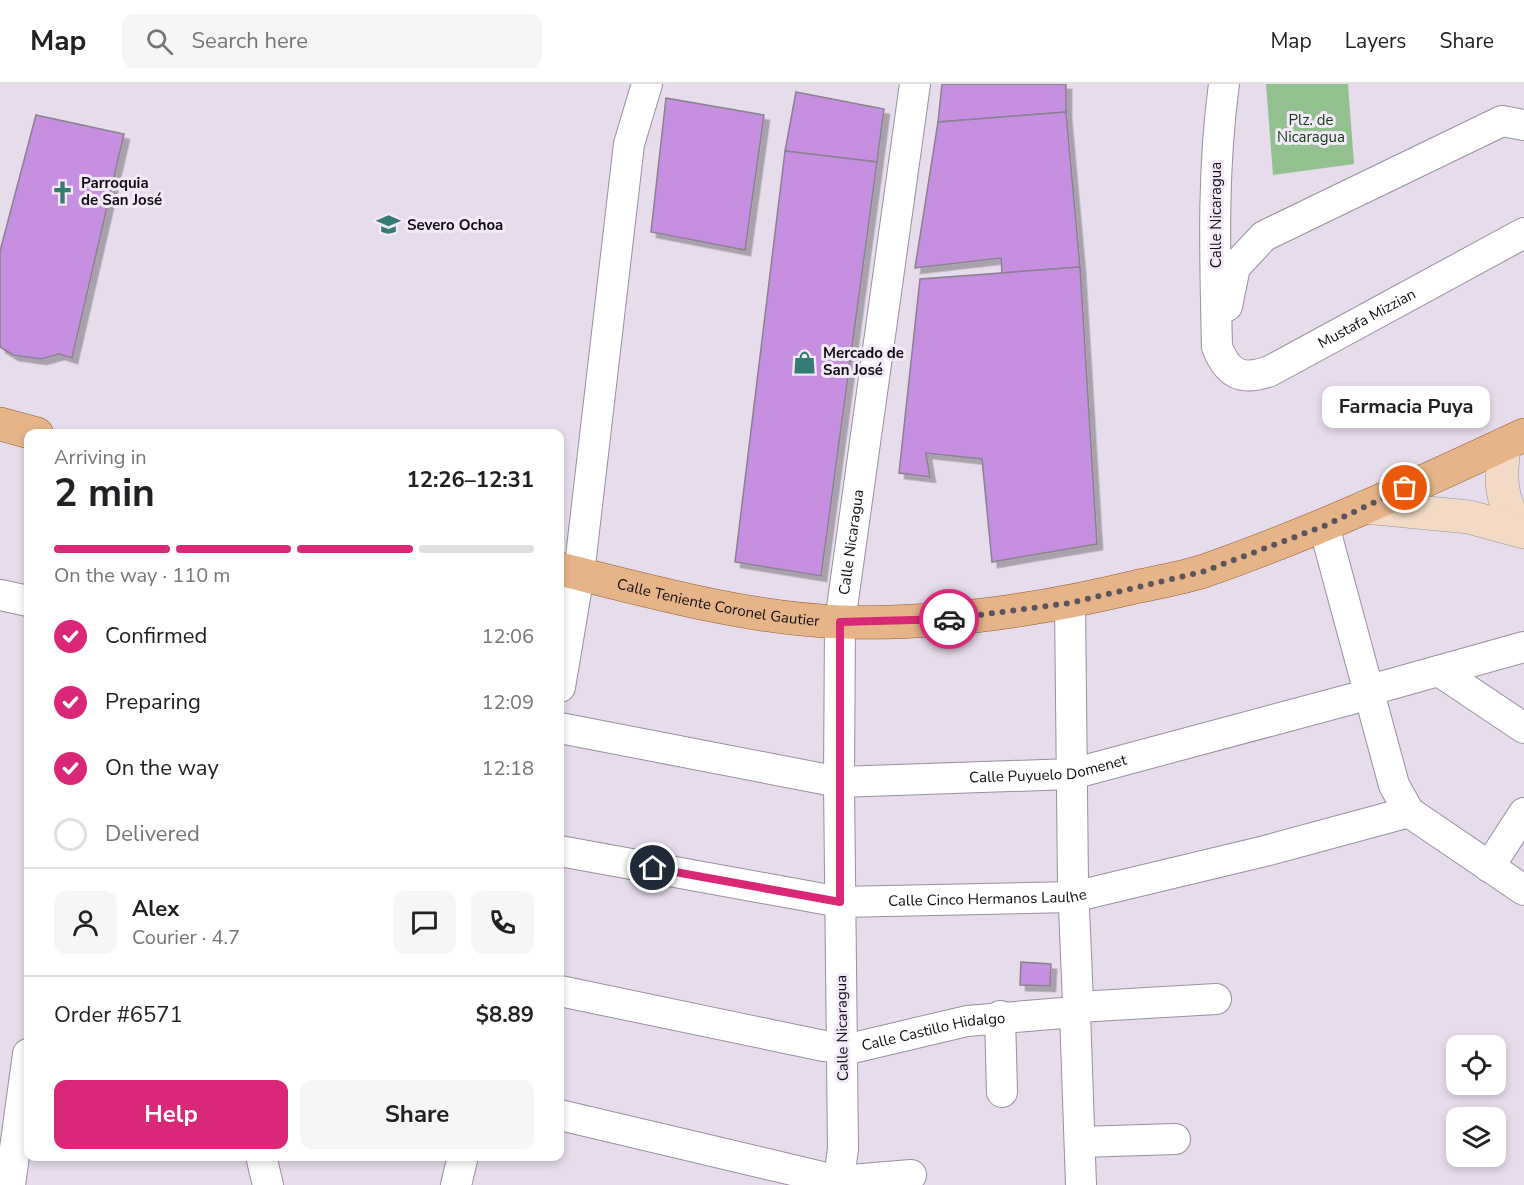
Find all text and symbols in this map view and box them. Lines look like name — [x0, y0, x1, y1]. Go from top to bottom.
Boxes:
search box — [122, 14, 542, 68]
text: Map — [30, 22, 86, 60]
icon: search — [143, 25, 176, 58]
text: Search here — [191, 26, 308, 56]
text: Map — [1270, 27, 1312, 55]
text: Layers — [1345, 27, 1406, 55]
text: Share — [1439, 27, 1494, 55]
park label: Plz. de Nicaragua — [1277, 110, 1345, 147]
street label: Calle Nicaragua — [1206, 162, 1226, 268]
place label: Parroquia de San José — [81, 173, 162, 210]
church icon: Parroquia de San José — [50, 179, 76, 205]
school or university icon: Severo Ochoa — [376, 212, 402, 238]
place label: Severo Ochoa — [407, 215, 503, 235]
street label: Mustafa Mizzian — [1314, 284, 1419, 353]
place label: Mercado de San José — [823, 343, 904, 380]
shop icon: Mercado de San José — [792, 349, 818, 375]
callout: Farmacia Puya — [1321, 386, 1489, 428]
text: Farmacia Puya — [1339, 393, 1473, 420]
text: Arriving in — [54, 444, 147, 471]
pin — [1379, 462, 1430, 513]
text: 12:26–12:31 — [406, 465, 534, 495]
text: 2 min — [54, 467, 155, 520]
icon: bag — [1388, 471, 1421, 504]
street label: Calle Nicaragua — [834, 488, 868, 596]
text: On the way · 110 m — [54, 562, 230, 589]
street label: Calle Teniente Coronel Gautier — [615, 574, 821, 631]
courier — [919, 589, 979, 649]
icon: car — [933, 603, 966, 636]
icon: check — [54, 620, 87, 653]
text: Confirmed — [105, 621, 207, 651]
text: 12:06 — [481, 623, 534, 650]
icon: check — [54, 686, 87, 719]
text: Preparing — [105, 687, 201, 717]
text: 12:09 — [481, 689, 534, 716]
street label: Calle Puyuelo Domenet — [969, 750, 1130, 788]
icon: check — [54, 752, 87, 785]
text: On the way — [105, 753, 219, 783]
text: 12:18 — [481, 755, 534, 782]
text: Delivered — [105, 819, 200, 849]
pin — [627, 842, 678, 893]
icon: home — [636, 851, 669, 884]
street label: Calle Cinco Hermanos Laulhe — [888, 884, 1089, 911]
button: person — [54, 891, 117, 954]
button: chat — [393, 891, 456, 954]
button: phone — [471, 891, 534, 954]
text: Alex — [132, 894, 179, 924]
text: Courier · 4.7 — [132, 924, 240, 951]
street label: Calle Nicaragua — [831, 975, 853, 1081]
text: Order #6571 — [54, 1000, 183, 1030]
text: $8.89 — [476, 1000, 534, 1030]
street label: Calle Castillo Hidalgo — [860, 1008, 1006, 1056]
map controls — [1446, 1035, 1506, 1167]
button: locate — [1446, 1035, 1506, 1095]
button: Help — [54, 1080, 288, 1149]
button: Share — [300, 1080, 534, 1149]
button: layers — [1446, 1107, 1506, 1167]

